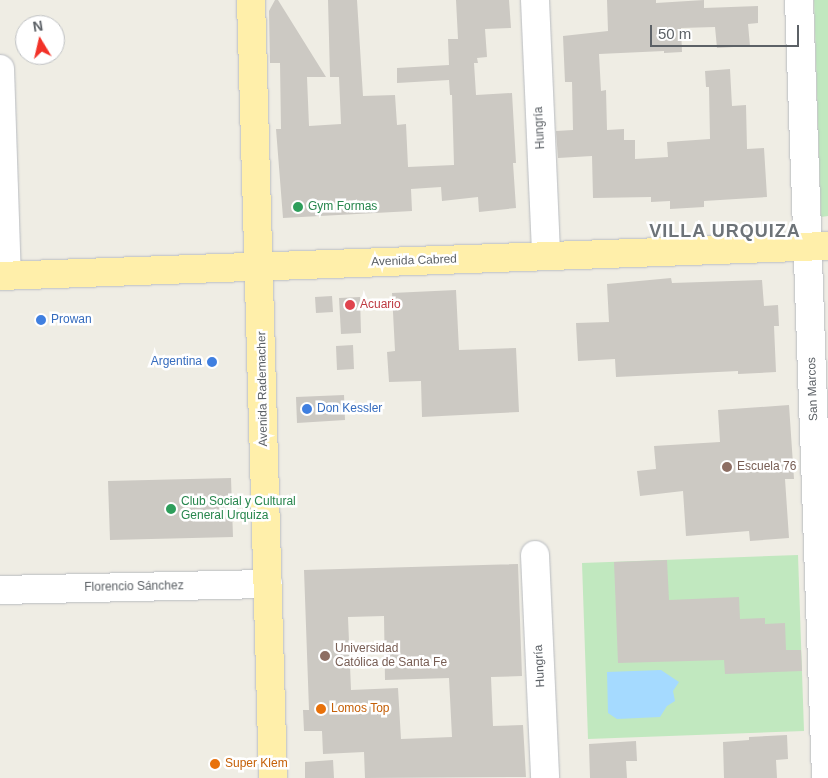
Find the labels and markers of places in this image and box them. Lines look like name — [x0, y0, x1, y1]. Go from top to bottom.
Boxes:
place label: Gym Formas — [308, 200, 377, 214]
marker: Gym Formas — [292, 201, 304, 213]
place label: Acuario — [360, 298, 401, 312]
marker: Acuario — [344, 299, 356, 311]
place label: Prowan — [51, 313, 92, 327]
marker: Prowan — [35, 314, 47, 326]
place label: Argentina — [151, 355, 202, 369]
marker: Argentina — [206, 356, 218, 368]
place label: Don Kessler — [317, 402, 382, 416]
marker: Don Kessler — [301, 403, 313, 415]
place label: Escuela 76 — [737, 460, 796, 474]
marker: Escuela 76 — [721, 461, 733, 473]
place label: Club Social y Cultural General Urquiza — [181, 495, 296, 523]
marker: Club Social y Cultural General Urquiza — [165, 503, 177, 515]
place label: Universidad Católica de Santa Fe — [335, 642, 447, 670]
marker: Universidad Católica de Santa Fe — [319, 650, 331, 662]
place label: Lomos Top — [331, 702, 390, 716]
marker: Lomos Top — [315, 703, 327, 715]
place label: Super Klem — [225, 757, 288, 771]
marker: Super Klem — [209, 758, 221, 770]

